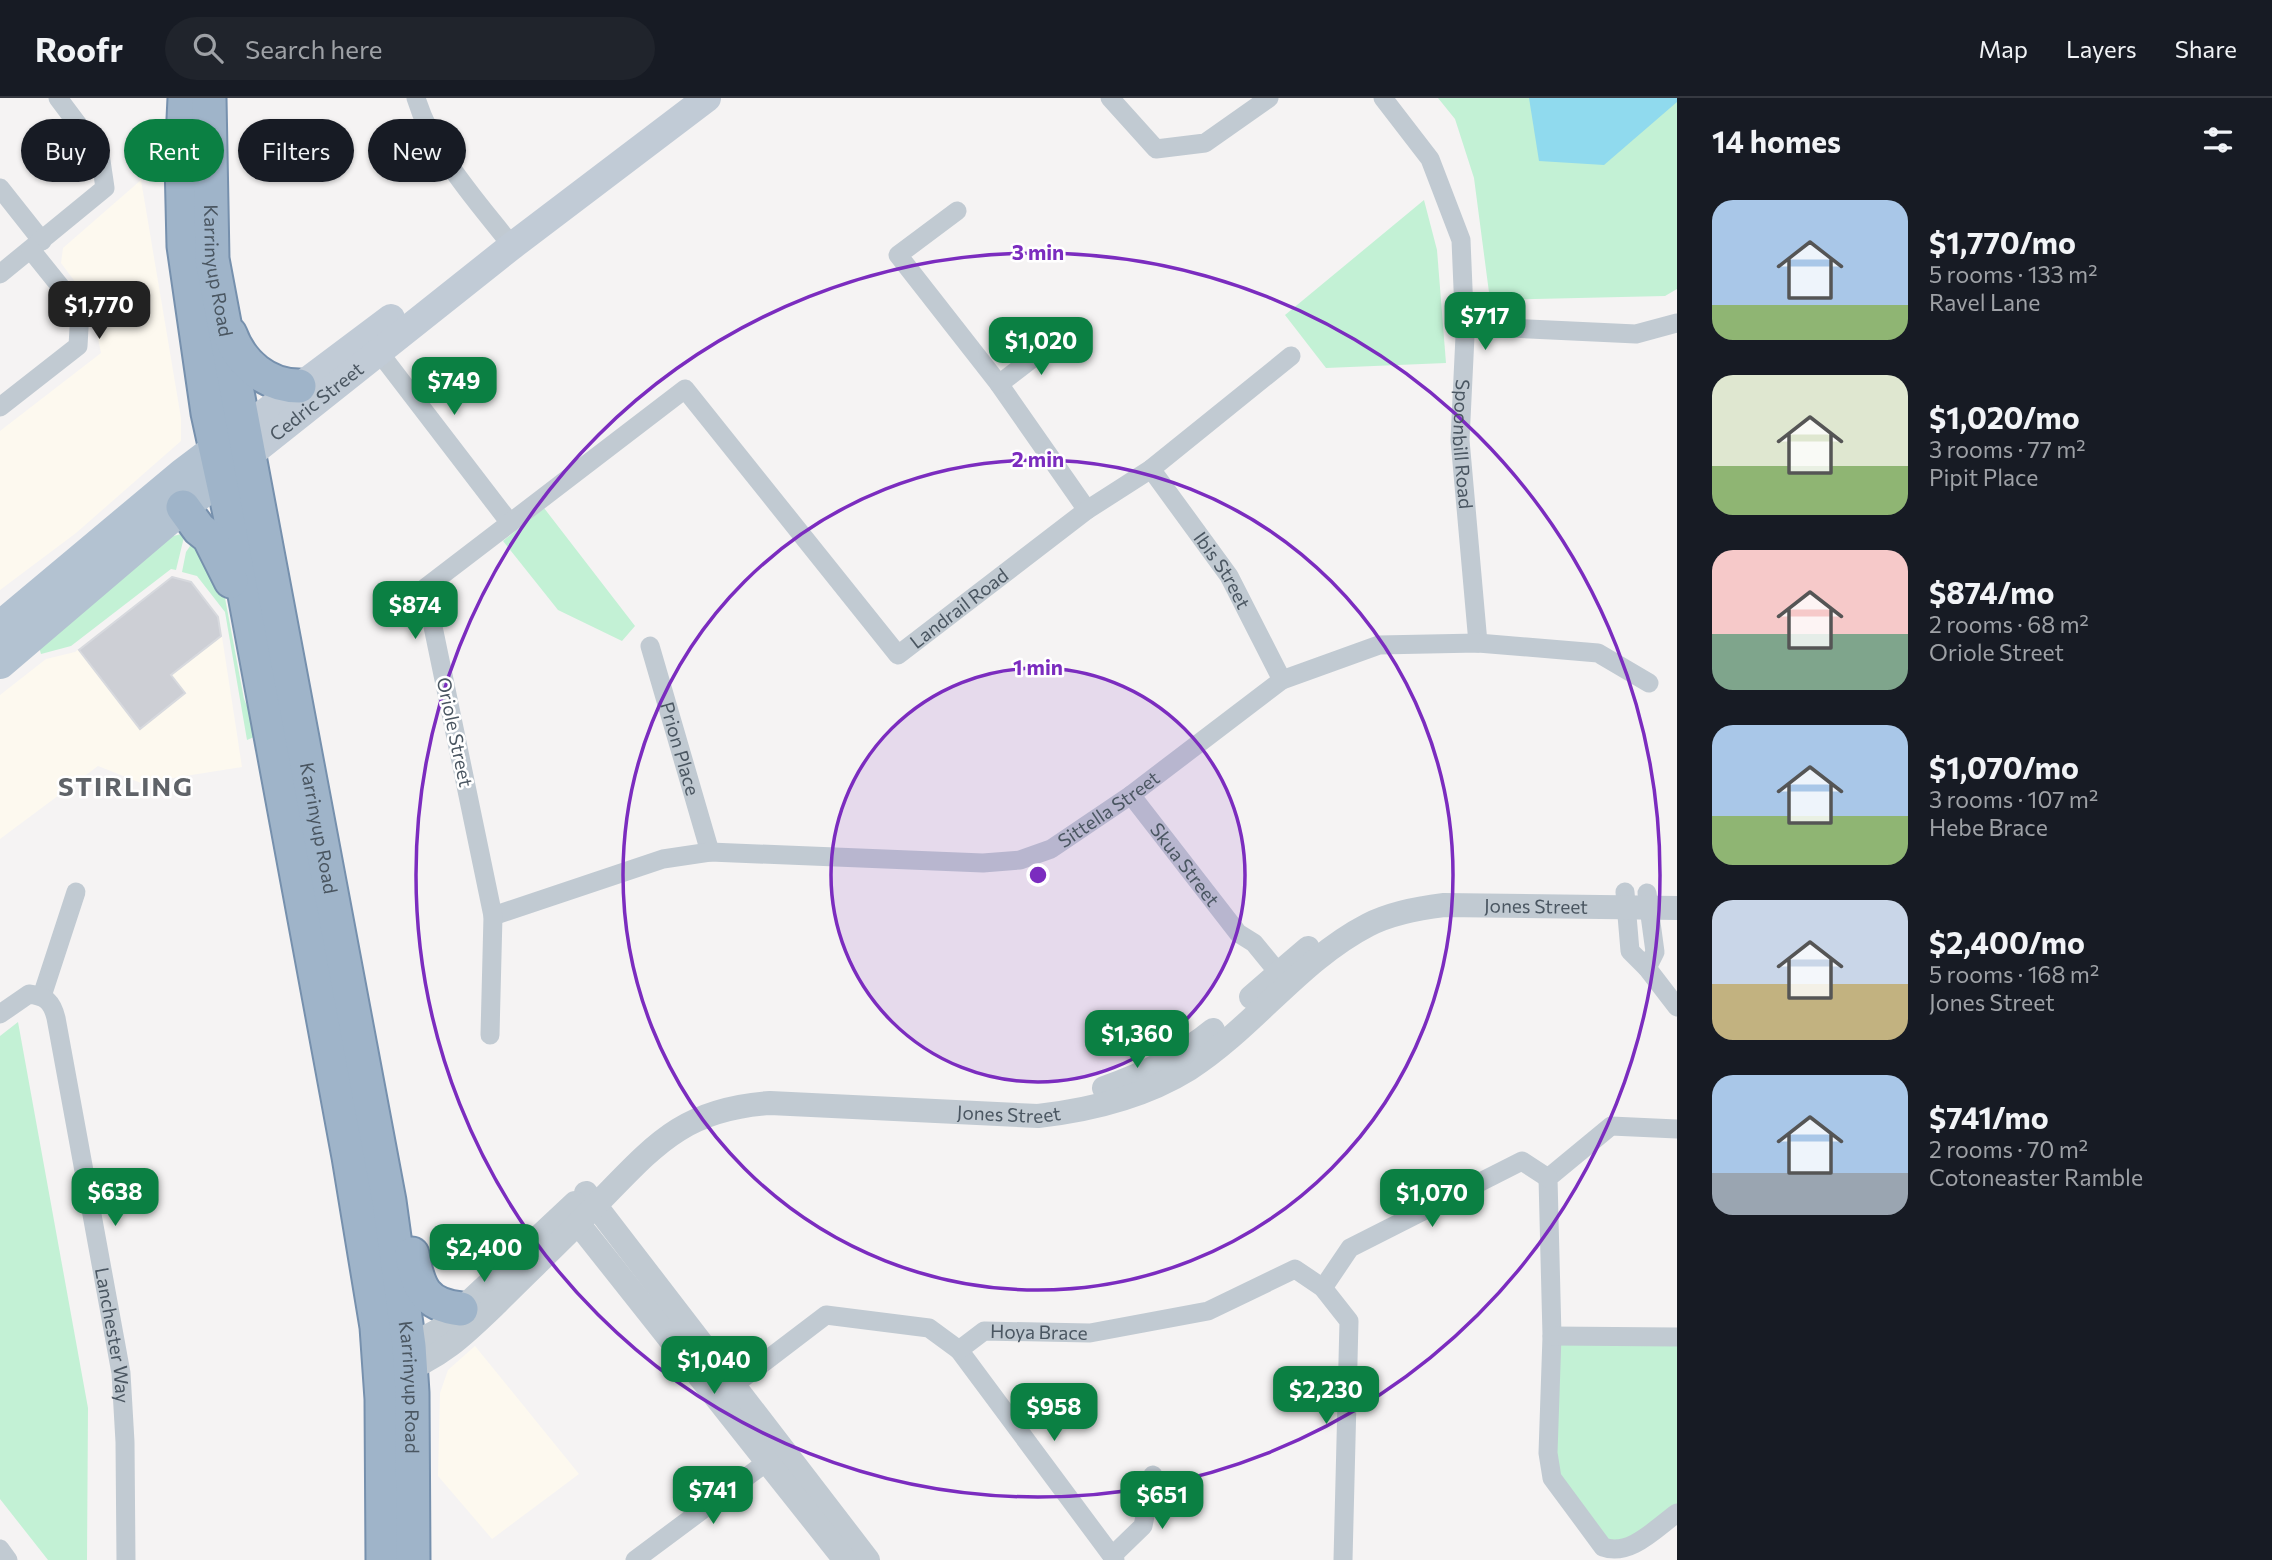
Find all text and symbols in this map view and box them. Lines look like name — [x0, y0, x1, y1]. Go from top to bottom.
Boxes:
search box — [165, 17, 655, 80]
text: Roofr — [35, 28, 123, 69]
icon: search — [189, 29, 227, 67]
text: Search here — [245, 33, 383, 64]
text: Map — [1979, 34, 2028, 63]
text: Layers — [2066, 34, 2137, 63]
text: Share — [2175, 34, 2237, 63]
chip: Buy — [21, 119, 110, 182]
chip: Rent — [124, 119, 224, 182]
chip: Filters — [238, 119, 354, 182]
chip: New — [368, 119, 466, 182]
icon: filters — [2199, 121, 2237, 159]
text: 14 homes — [1712, 122, 1841, 159]
street label: Karrinyup Road — [200, 204, 238, 338]
text: $1,770/mo — [1929, 223, 2076, 260]
icon: home — [1768, 228, 1852, 312]
text: 3 min — [1012, 239, 1064, 264]
text: 5 rooms · 133 m² — [1929, 260, 2097, 288]
pin: $1,770 — [42, 282, 156, 341]
text: Ravel Lane — [1929, 288, 2040, 316]
text: $1,770 — [64, 290, 134, 318]
pin: $717 — [1444, 292, 1526, 352]
text: $717 — [1461, 301, 1509, 329]
pin: $1,020 — [984, 317, 1098, 377]
text: $1,020 — [1005, 326, 1077, 354]
street label: Cedric Street — [265, 357, 368, 445]
pin: $749 — [413, 358, 495, 417]
text: $749 — [428, 366, 480, 394]
street label: Spoonbill Road — [1449, 379, 1478, 510]
text: $1,020/mo — [1929, 398, 2080, 435]
icon: home — [1768, 403, 1852, 487]
text: 3 rooms · 77 m² — [1929, 435, 2086, 463]
text: 2 min — [1012, 446, 1064, 471]
text: Pipit Place — [1929, 463, 2039, 491]
street label: Ibis Street — [1189, 527, 1256, 613]
street label: Landrail Road — [905, 563, 1012, 653]
text: $874/mo — [1929, 573, 2054, 610]
icon: home — [1768, 578, 1852, 662]
pin: $874 — [374, 582, 456, 641]
text: $874 — [389, 590, 441, 618]
text: 2 rooms · 68 m² — [1929, 610, 2089, 638]
text: Oriole Street — [1929, 638, 2064, 666]
text: 1 min — [1013, 654, 1063, 679]
street label: Oriole Street — [433, 675, 478, 789]
street label: Prion Place — [656, 699, 705, 798]
text: $1,070/mo — [1929, 748, 2079, 785]
icon: home — [1768, 753, 1852, 837]
street label: Karrinyup Road — [296, 760, 343, 895]
street label: Sittella Street — [1053, 766, 1164, 852]
district label: STIRLING — [58, 770, 194, 801]
text: 3 rooms · 107 m² — [1929, 785, 2098, 813]
text: Hebe Brace — [1929, 813, 2048, 841]
street label: Skua Street — [1146, 818, 1225, 911]
centre of rings — [1026, 863, 1050, 887]
street label: Jones Street — [1484, 894, 1588, 918]
text: $2,400/mo — [1929, 923, 2085, 960]
icon: home — [1768, 928, 1852, 1012]
text: 5 rooms · 168 m² — [1929, 960, 2099, 988]
text: Jones Street — [1929, 988, 2055, 1016]
pin: $1,360 — [1080, 1010, 1194, 1070]
text: $1,360 — [1101, 1019, 1173, 1047]
text: $741/mo — [1929, 1098, 2049, 1135]
street label: Jones Street — [956, 1100, 1062, 1127]
icon: home — [1768, 1103, 1852, 1187]
text: 2 rooms · 70 m² — [1929, 1135, 2088, 1163]
text: Cotoneaster Ramble — [1929, 1163, 2143, 1191]
pin: $638 — [74, 1168, 156, 1228]
pin: $1,070 — [1375, 1170, 1489, 1229]
text: $638 — [88, 1177, 142, 1205]
text: $1,070 — [1396, 1178, 1468, 1206]
pin: $2,400 — [427, 1224, 541, 1284]
text: $2,400 — [446, 1233, 522, 1261]
street label: Lanchester Way — [91, 1265, 135, 1404]
street label: Karrinyup Road — [395, 1319, 424, 1454]
street label: Hoya Brace — [990, 1319, 1088, 1344]
pin: $1,040 — [657, 1336, 771, 1396]
text: $1,040 — [677, 1345, 751, 1373]
pin: $2,230 — [1269, 1366, 1383, 1426]
text: $2,230 — [1289, 1375, 1363, 1403]
pin: $958 — [1013, 1384, 1095, 1443]
text: $958 — [1026, 1392, 1082, 1420]
pin: $741 — [672, 1466, 754, 1526]
pin: $651 — [1121, 1472, 1203, 1531]
text: $741 — [689, 1475, 737, 1503]
text: $651 — [1136, 1480, 1188, 1508]

